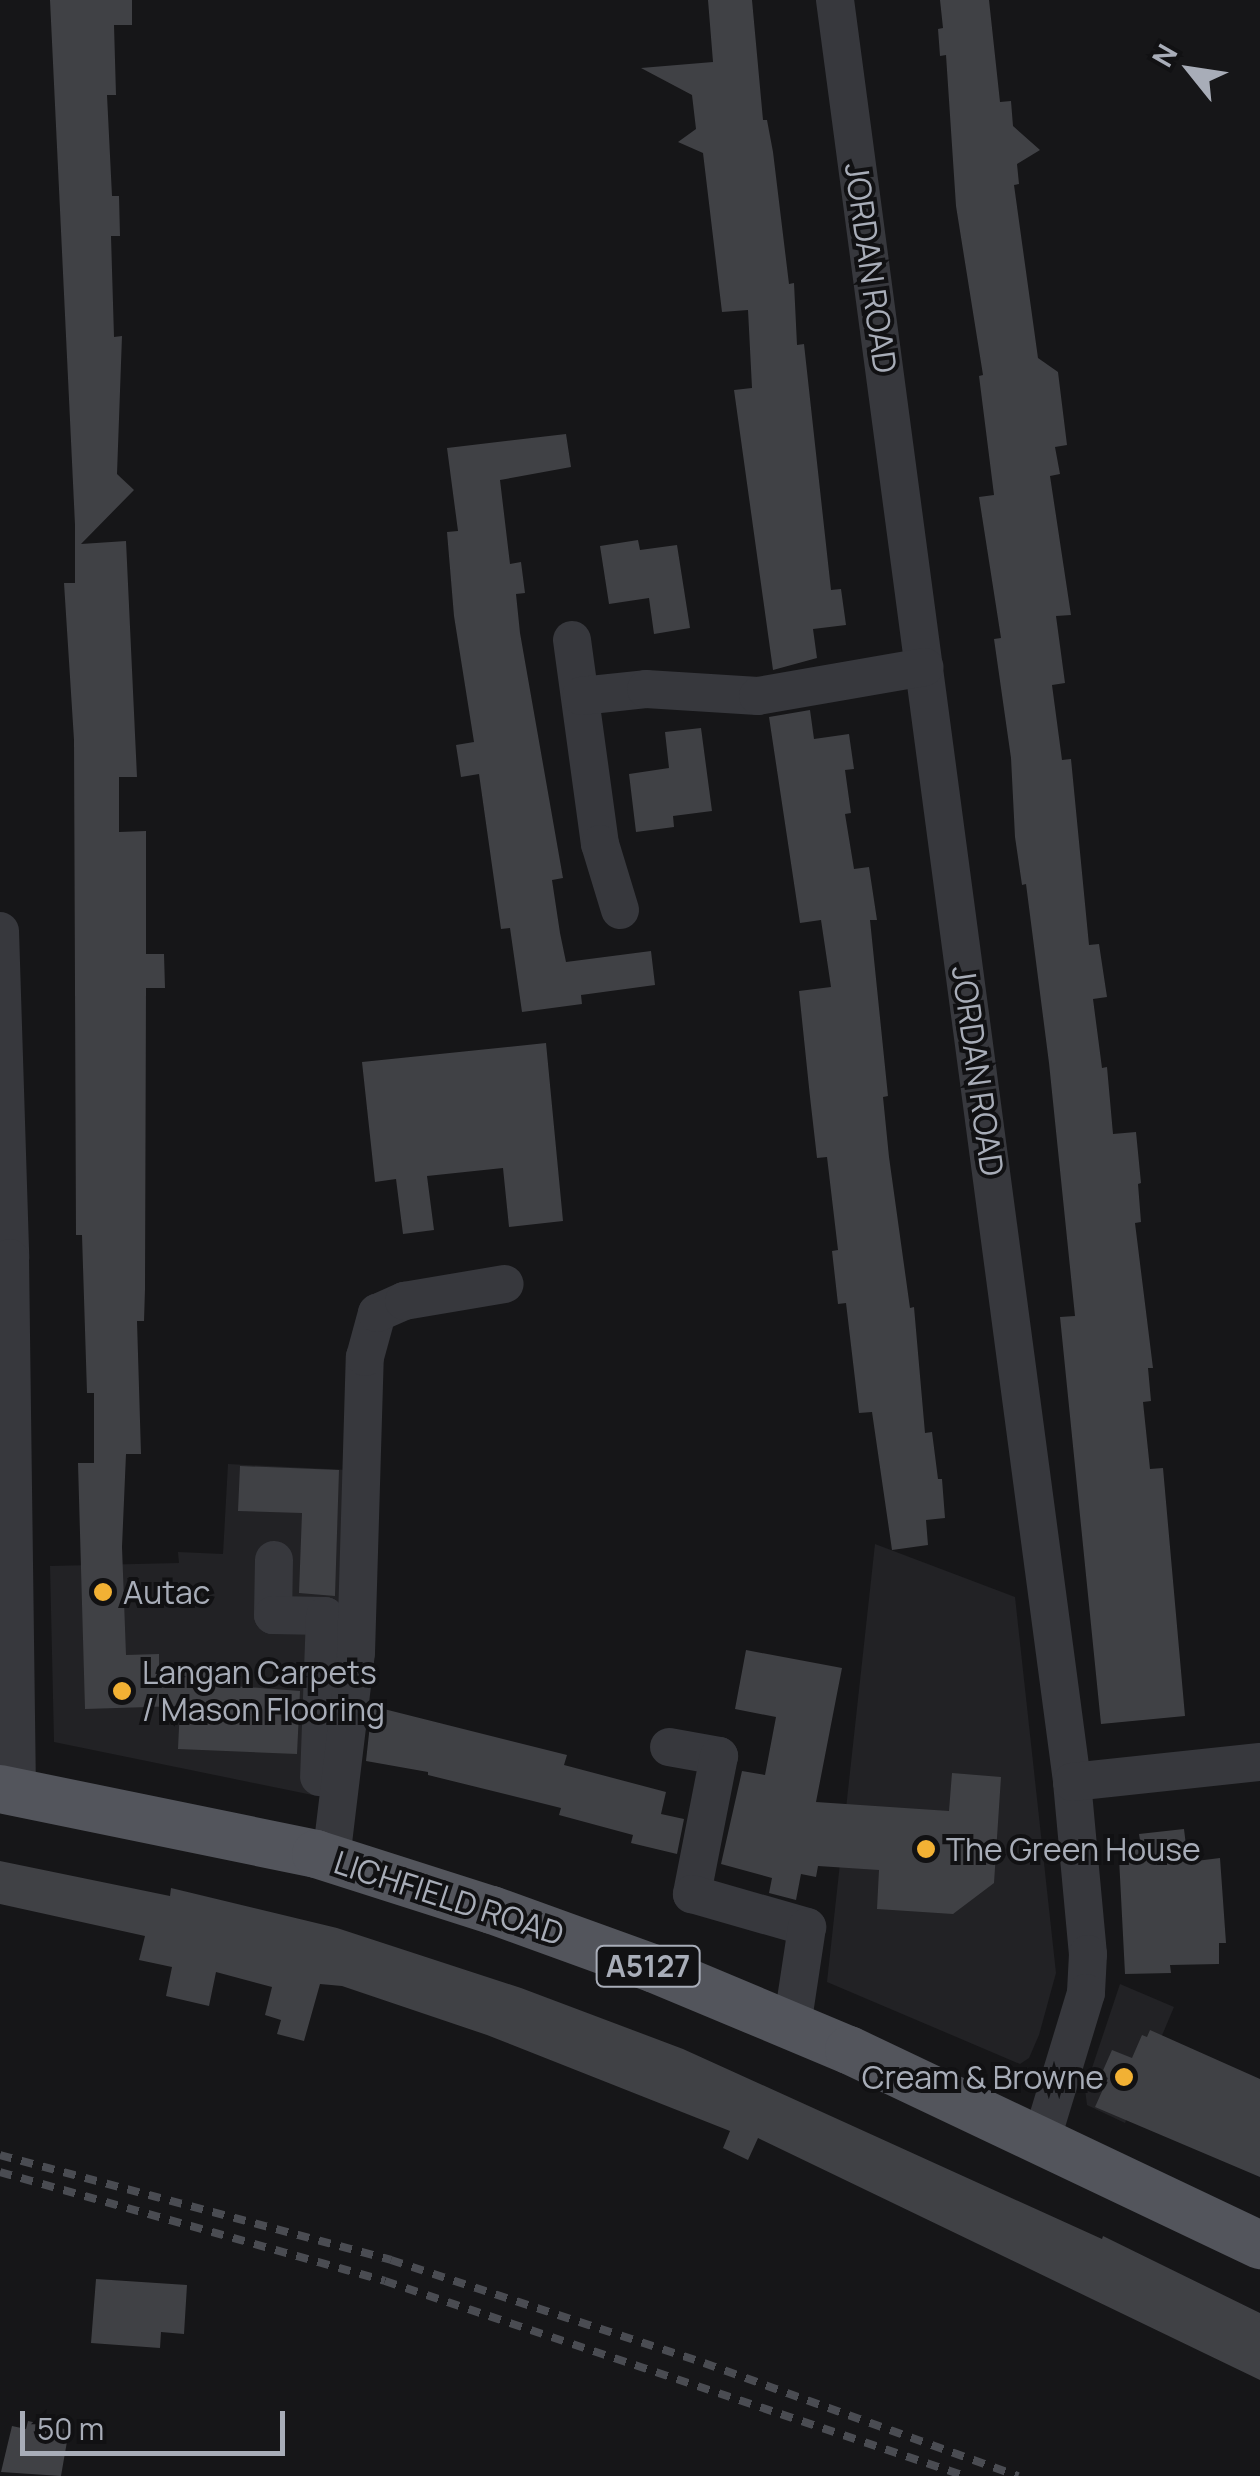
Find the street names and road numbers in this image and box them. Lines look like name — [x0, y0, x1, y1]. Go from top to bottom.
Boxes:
street label: JORDAN ROAD — [837, 160, 905, 376]
street label: JORDAN ROAD — [944, 963, 1012, 1179]
street label: LICHFIELD ROAD — [329, 1843, 569, 1953]
road number: A5127 — [596, 1941, 700, 1991]

